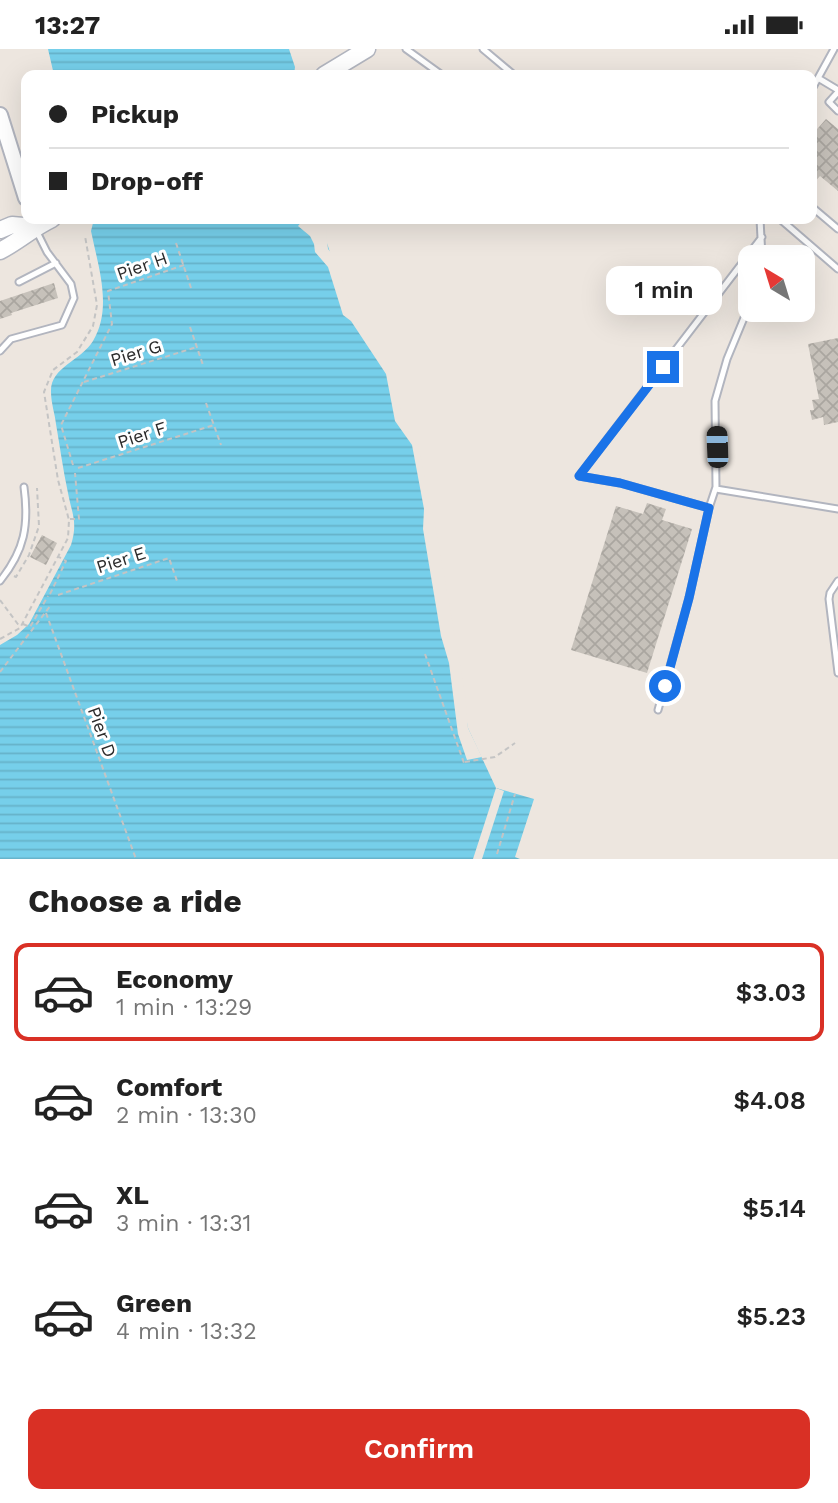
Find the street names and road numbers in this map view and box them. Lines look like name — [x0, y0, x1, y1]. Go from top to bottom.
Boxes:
street label: Pier H — [114, 247, 170, 284]
street label: Pier G — [108, 335, 164, 370]
street label: Pier F — [115, 417, 169, 452]
street label: Pier E — [93, 542, 148, 577]
street label: Pier D — [84, 704, 121, 760]

